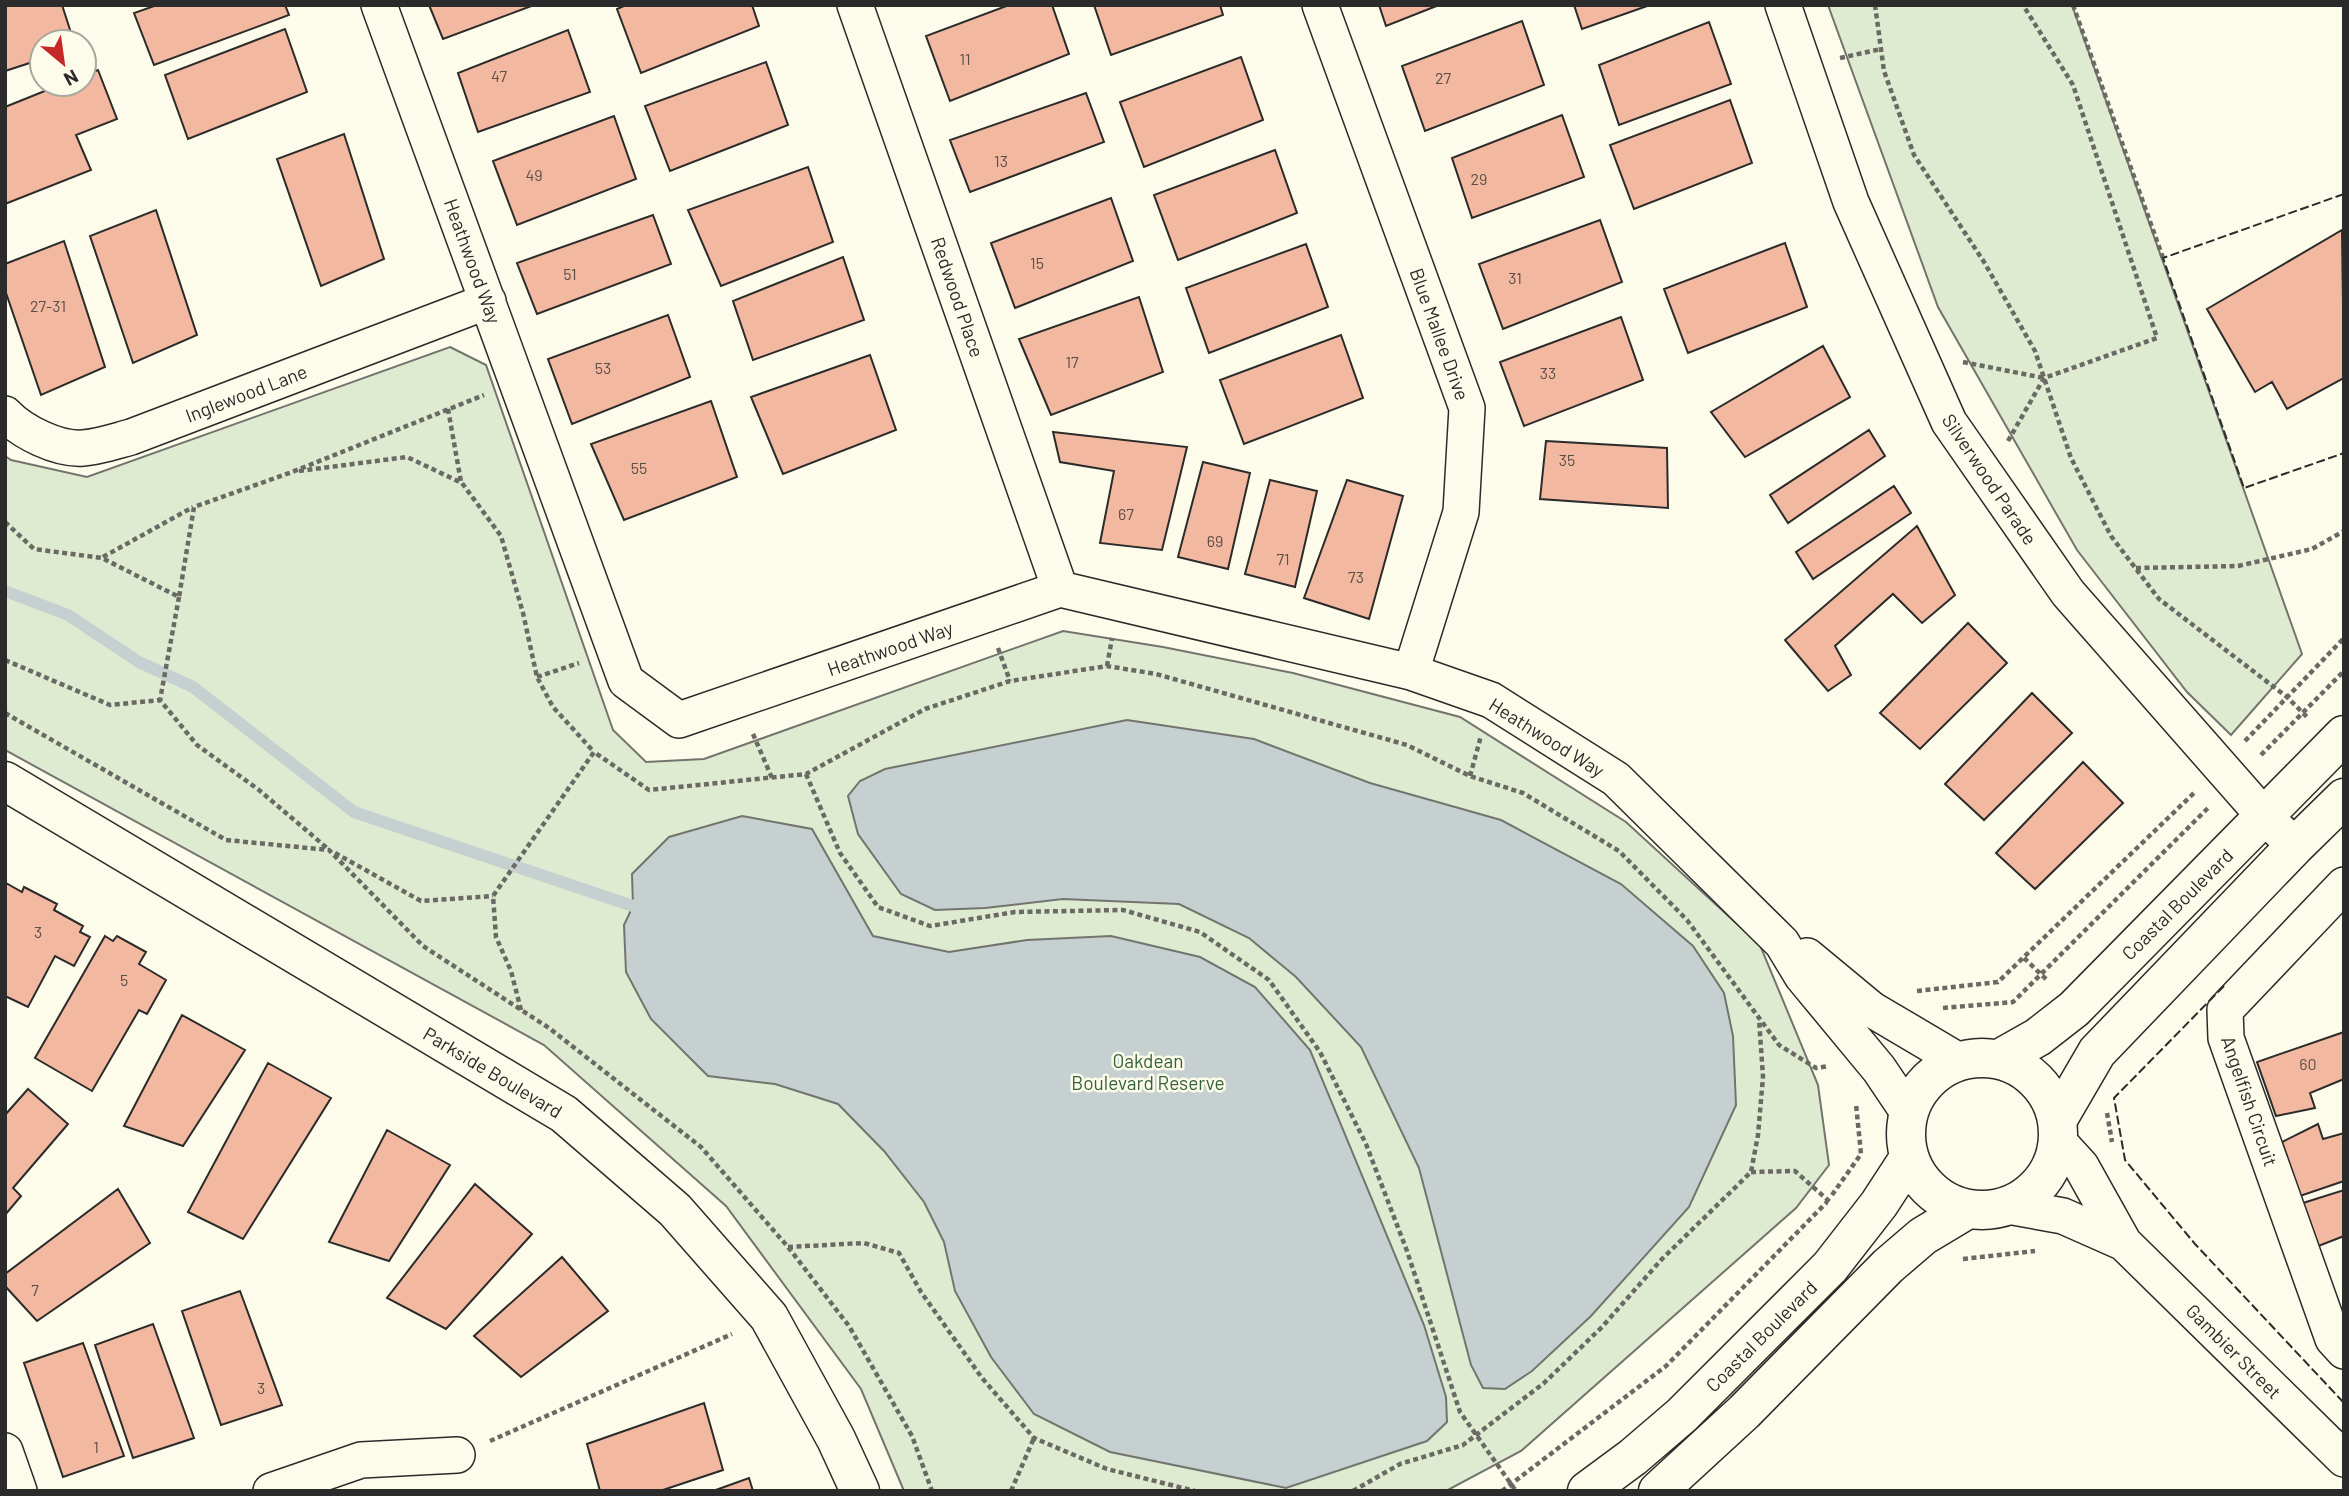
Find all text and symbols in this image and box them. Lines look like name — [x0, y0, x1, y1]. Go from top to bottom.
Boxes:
north arrow — [28, 28, 98, 98]
house number: 11 — [959, 49, 971, 68]
text: N — [60, 65, 83, 91]
house number: 47 — [491, 66, 507, 85]
house number: 27 — [1435, 68, 1451, 87]
house number: 13 — [994, 151, 1008, 170]
house number: 49 — [525, 165, 543, 184]
house number: 29 — [1471, 169, 1487, 188]
street label: Heathwood Way — [440, 195, 506, 327]
street label: Redwood Place — [927, 234, 989, 360]
house number: 15 — [1030, 253, 1044, 272]
house number: 51 — [563, 264, 577, 283]
street label: Blue Mallee Drive — [1405, 265, 1475, 403]
house number: 31 — [1508, 268, 1522, 287]
house number: 27-31 — [30, 296, 66, 315]
house number: 17 — [1065, 352, 1079, 371]
house number: 53 — [595, 358, 611, 377]
street label: Inglewood Lane — [182, 359, 310, 427]
house number: 33 — [1540, 363, 1556, 382]
street label: Silverwood Parade — [1938, 409, 2042, 549]
house number: 35 — [1559, 450, 1575, 469]
house number: 55 — [631, 458, 647, 477]
house number: 67 — [1118, 504, 1134, 523]
house number: 69 — [1207, 531, 1223, 550]
house number: 71 — [1276, 549, 1290, 568]
house number: 73 — [1348, 567, 1364, 586]
street label: Heathwood Way — [824, 616, 956, 680]
street label: Heathwood Way — [1485, 692, 1609, 782]
street label: Coastal Boulevard — [2117, 844, 2237, 964]
house number: 3 — [34, 922, 42, 941]
house number: 5 — [120, 970, 128, 989]
street label: Parkside Boulevard — [419, 1021, 567, 1123]
street label: Angelfish Circuit — [2217, 1033, 2283, 1169]
park label: Oakdean Boulevard Reserve — [1071, 1049, 1225, 1094]
house number: 60 — [2299, 1054, 2317, 1073]
street label: Coastal Boulevard — [1701, 1276, 1821, 1396]
house number: 7 — [31, 1280, 39, 1299]
street label: Gambier Street — [2182, 1299, 2286, 1403]
house number: 3 — [257, 1378, 265, 1397]
house number: 1 — [93, 1437, 99, 1456]

